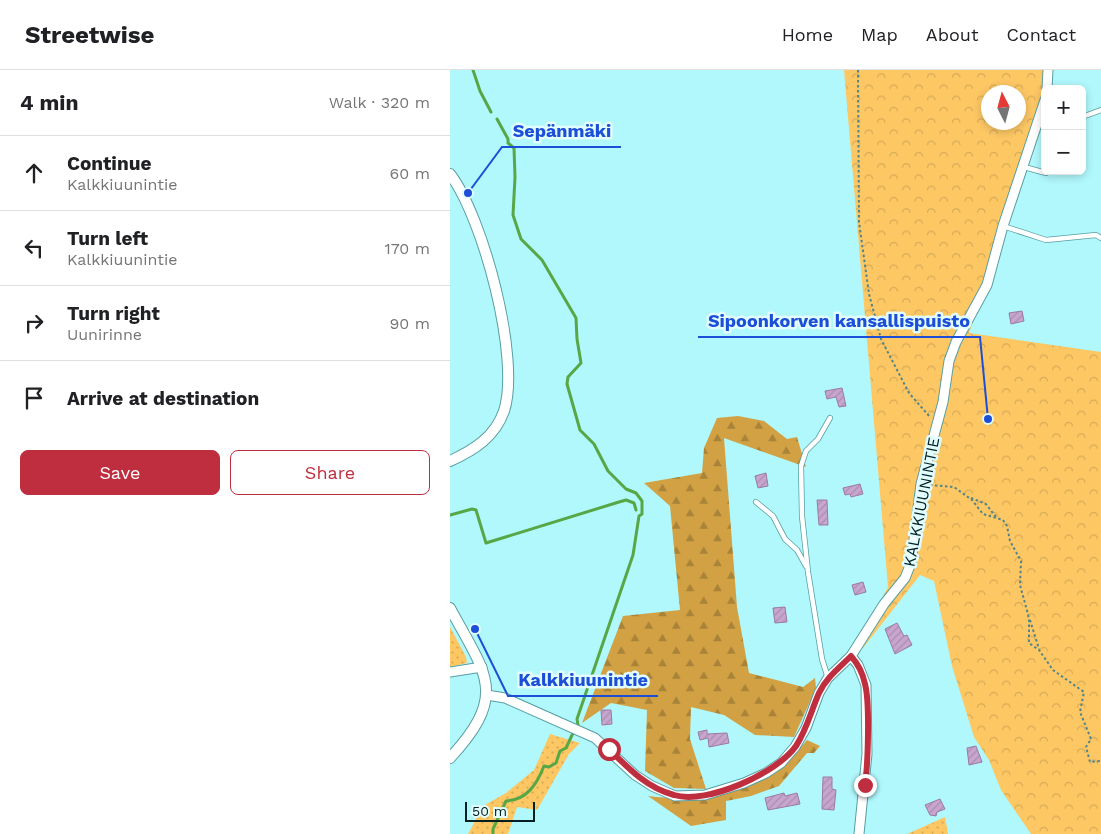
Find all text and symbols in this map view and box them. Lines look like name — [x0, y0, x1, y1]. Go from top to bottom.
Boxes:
text: Streetwise — [25, 21, 154, 49]
text: Home — [782, 24, 833, 45]
text: Map — [861, 24, 898, 45]
text: About — [926, 24, 978, 45]
text: Contact — [1006, 24, 1076, 45]
north arrow — [981, 85, 1026, 130]
map controls — [1041, 85, 1086, 175]
button: + — [1041, 85, 1086, 130]
text: 4 min — [20, 90, 78, 115]
text: Walk · 320 m — [329, 93, 430, 112]
callout: Sepänmäki — [502, 114, 621, 147]
text: Sepänmäki — [513, 120, 611, 141]
button: − — [1041, 130, 1086, 175]
text: Continue — [67, 152, 151, 175]
icon: ahead — [20, 159, 48, 187]
text: 60 m — [390, 164, 430, 183]
text: Kalkkiuunintie — [67, 175, 178, 194]
text: Turn left — [67, 227, 148, 250]
icon: left — [20, 234, 48, 262]
text: 170 m — [384, 239, 430, 258]
text: Kalkkiuunintie — [67, 250, 178, 269]
text: Turn right — [67, 302, 160, 325]
callout: Sipoonkorven kansallispuisto — [698, 304, 980, 337]
icon: right — [20, 309, 48, 337]
text: Sipoonkorven kansallispuisto — [708, 310, 970, 331]
text: 90 m — [389, 314, 430, 333]
text: Uunirinne — [67, 325, 142, 344]
icon: arrive — [20, 384, 48, 412]
text: Arrive at destination — [67, 387, 259, 410]
street label: KALKKIUUNINTIE — [900, 436, 943, 569]
button: Save — [20, 450, 220, 495]
button: Share — [230, 450, 430, 495]
callout: Kalkkiuunintie — [508, 663, 658, 696]
text: Kalkkiuunintie — [518, 669, 648, 690]
route start — [598, 738, 621, 761]
route end — [854, 774, 877, 797]
scale bar — [465, 799, 535, 822]
text: 50 m — [472, 803, 507, 819]

